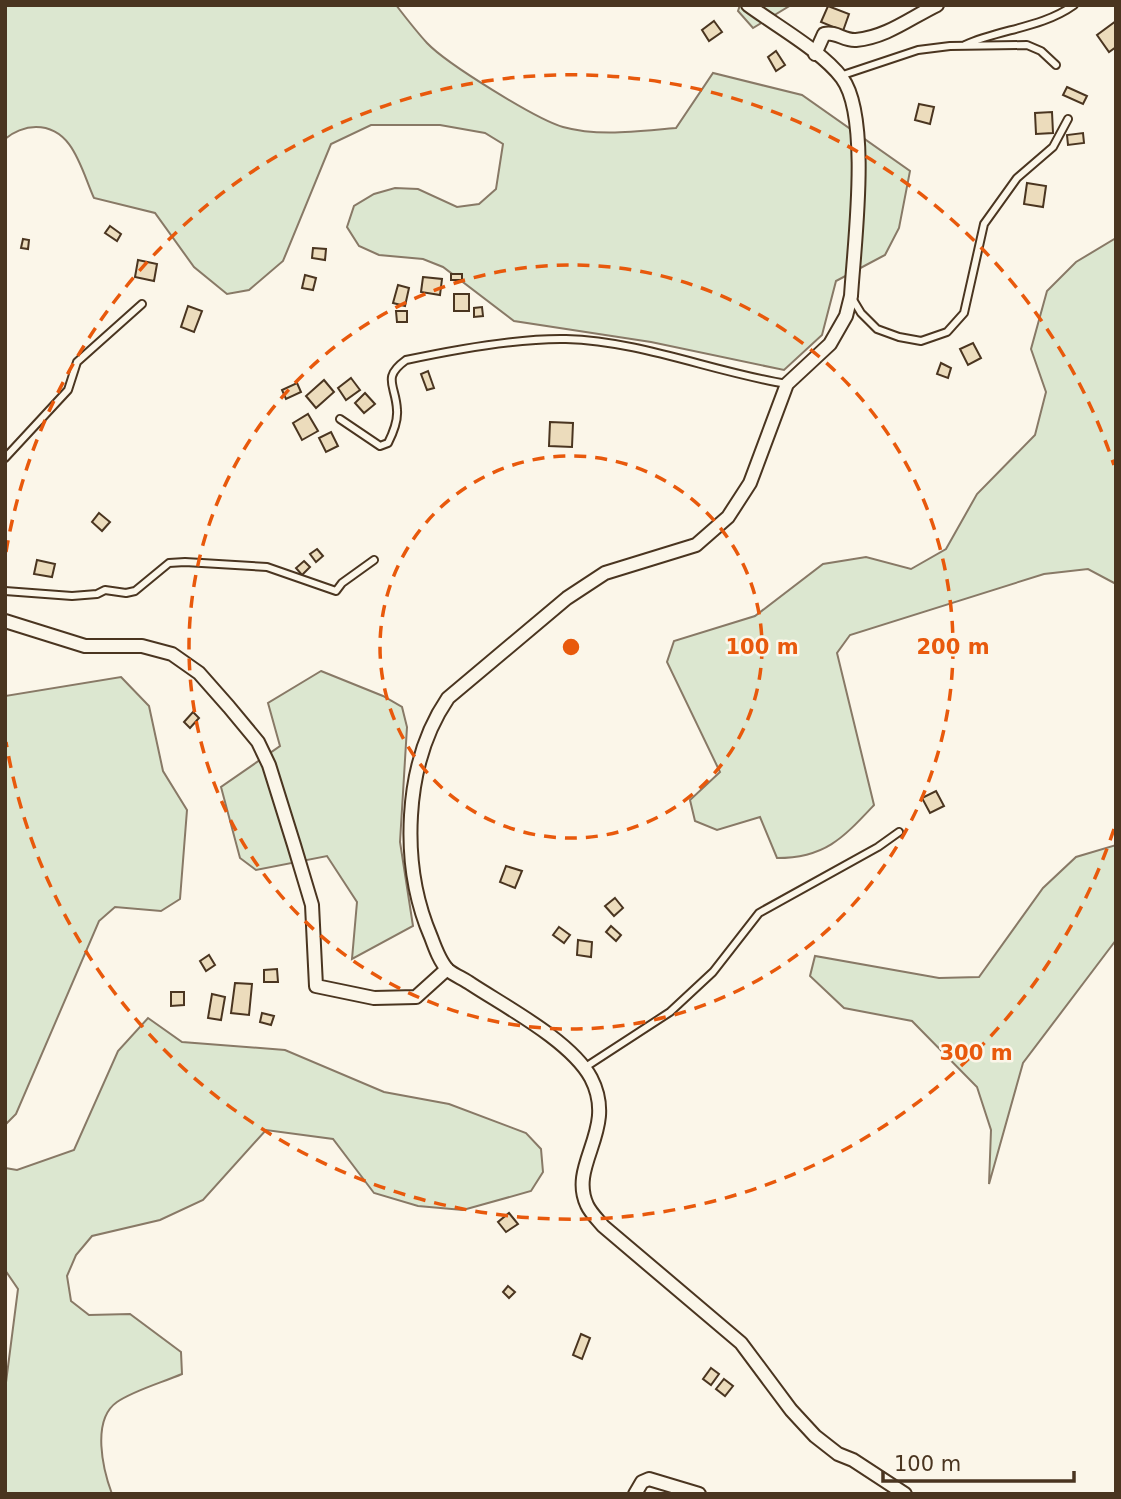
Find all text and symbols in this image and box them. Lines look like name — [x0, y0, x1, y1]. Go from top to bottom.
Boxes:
centre of rings — [559, 635, 583, 659]
text: 100 m — [725, 635, 799, 659]
text: 200 m — [916, 635, 990, 659]
text: 300 m — [939, 1041, 1013, 1065]
scale bar — [883, 1440, 1074, 1484]
text: 100 m — [894, 1452, 961, 1476]

